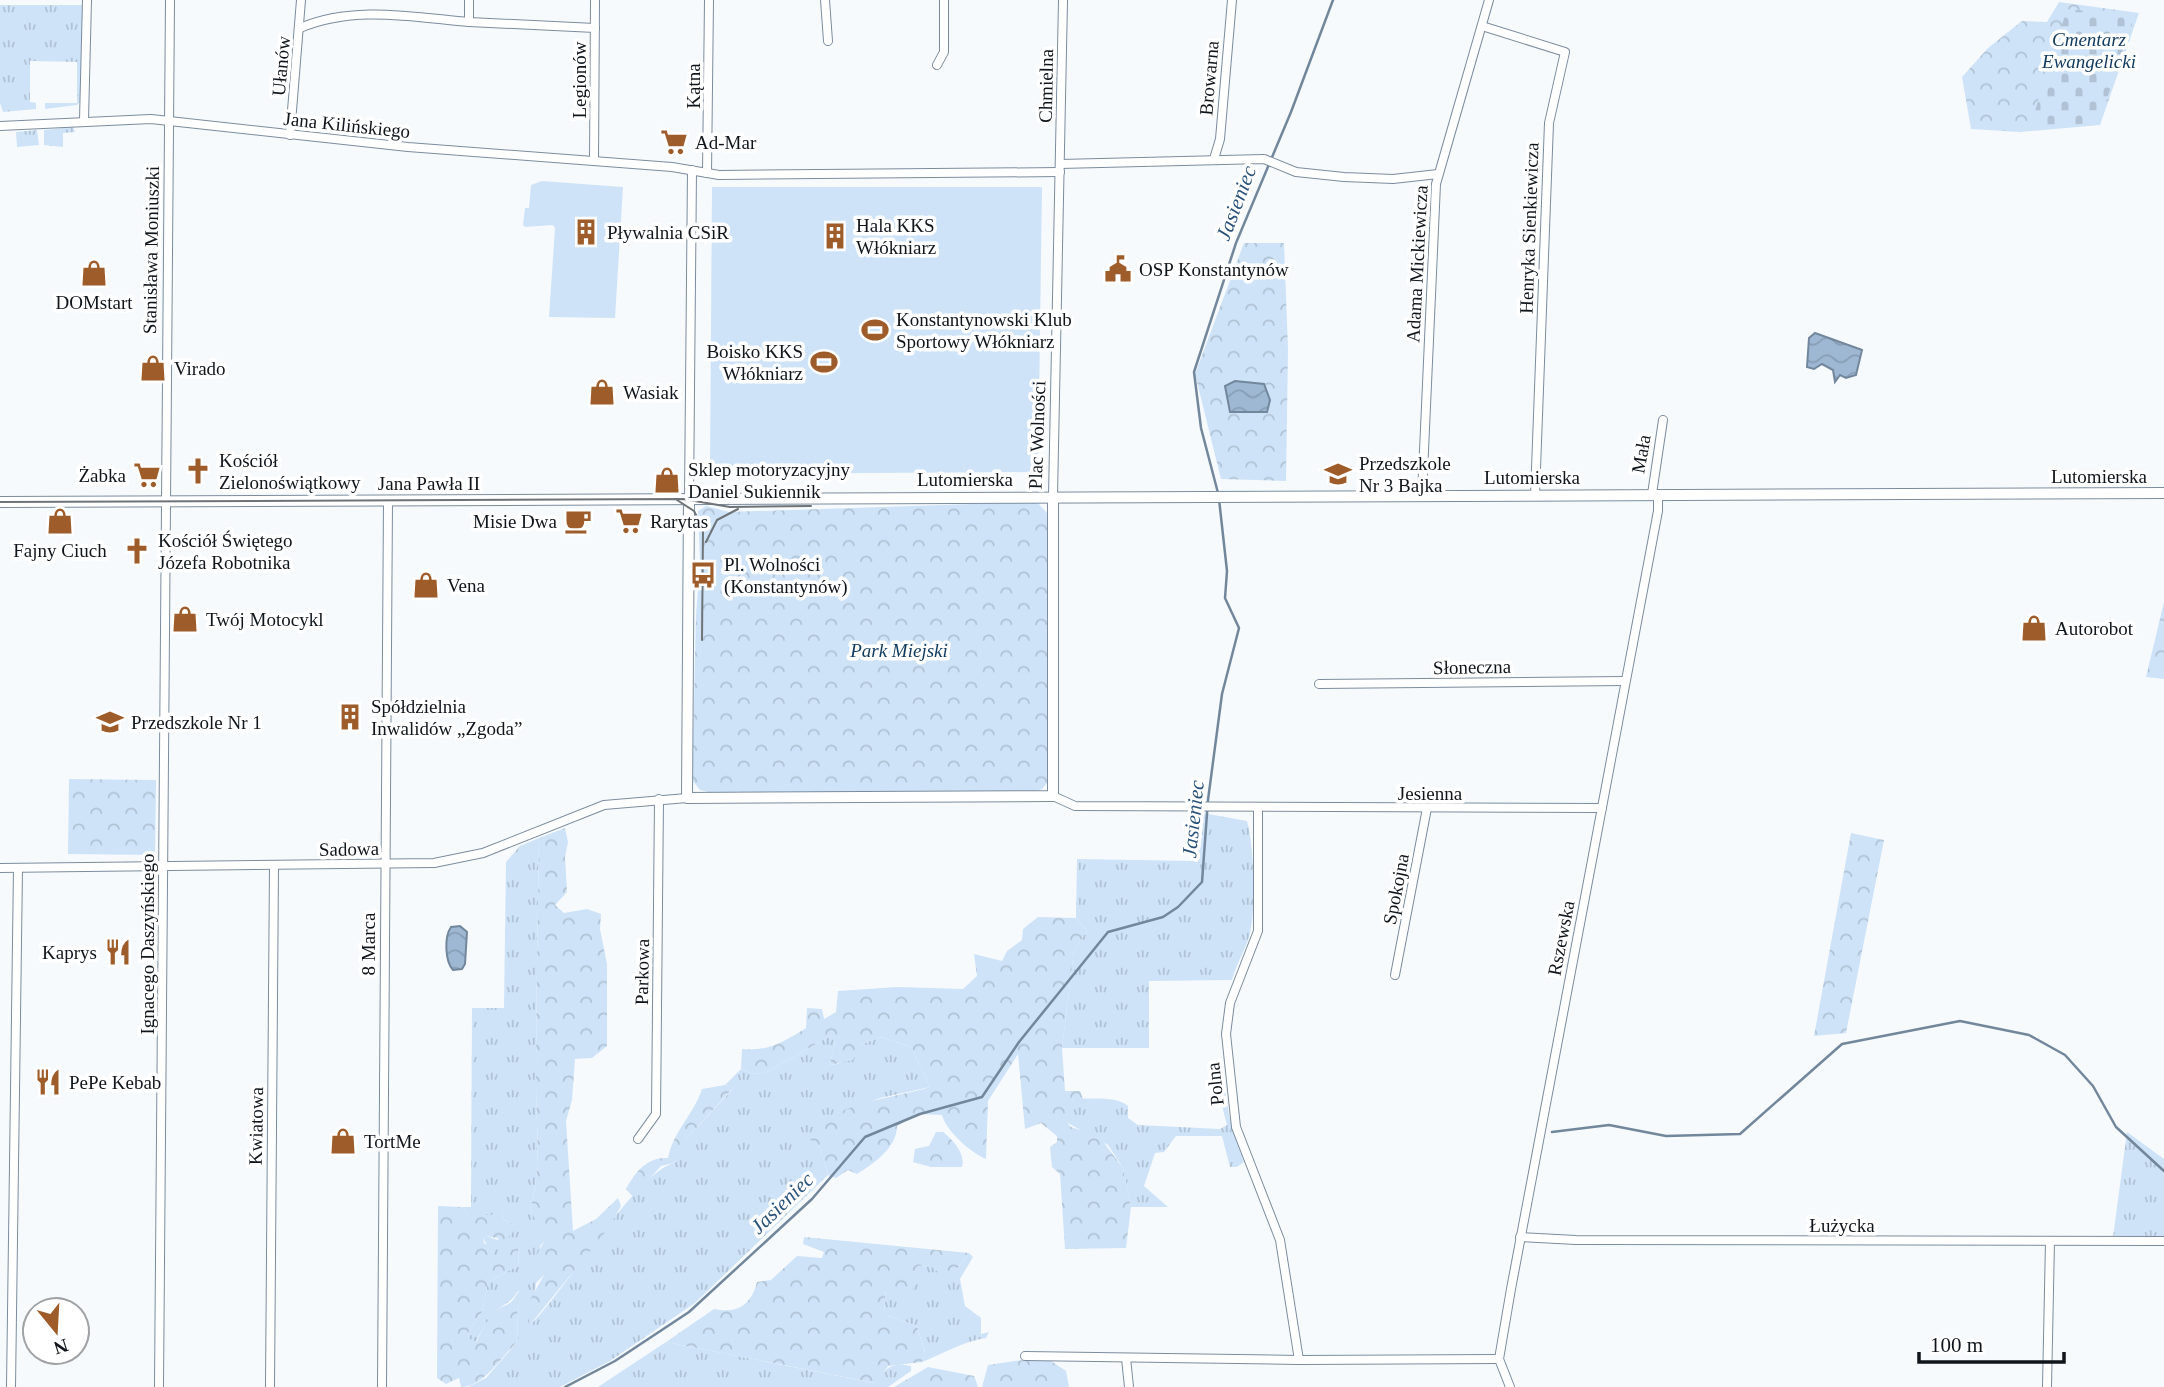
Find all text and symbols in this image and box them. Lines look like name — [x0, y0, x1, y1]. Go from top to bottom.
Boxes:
park label: Cmentarz Ewangelicki — [2041, 29, 2136, 72]
street label: Ułanów — [268, 35, 294, 97]
street label: Browarna — [1195, 39, 1223, 116]
street label: Legionów — [569, 41, 590, 119]
street label: Chmielna — [1035, 48, 1057, 123]
street label: Kątna — [683, 63, 704, 109]
street label: Jana Kilińskiego — [283, 108, 411, 142]
supermarket icon: Ad-Mar — [659, 127, 689, 157]
place label: Ad-Mar — [695, 132, 757, 153]
street label: Henryka Sienkiewicza — [1516, 141, 1543, 314]
water label: Jasieniec — [1211, 162, 1261, 244]
street label: Stanisława Moniuszki — [139, 166, 163, 334]
street label: Adama Mickiewicza — [1402, 184, 1432, 343]
place label: Hala KKS Włókniarz — [856, 215, 936, 258]
building icon: Pływalnia CSiR — [571, 217, 601, 247]
building icon: Hala KKS Włókniarz — [820, 221, 850, 251]
place label: Pływalnia CSiR — [607, 222, 729, 243]
public building icon: OSP Konstantynów — [1103, 254, 1133, 284]
shop icon: DOMstart — [79, 258, 109, 288]
place label: OSP Konstantynów — [1139, 259, 1289, 280]
place label: DOMstart — [55, 292, 133, 313]
place label: Konstantynowski Klub Sportowy Włókniarz — [896, 309, 1072, 352]
sports icon: Konstantynowski Klub Sportowy Włókniarz — [860, 315, 890, 345]
place label: Boisko KKS Włókniarz — [706, 341, 803, 384]
sports icon: Boisko KKS Włókniarz — [809, 347, 839, 377]
shop icon: Virado — [138, 353, 168, 383]
place label: Virado — [174, 358, 226, 379]
shop icon: Wasiak — [587, 377, 617, 407]
street label: Plac Wolności — [1025, 380, 1049, 490]
place label: Wasiak — [623, 382, 679, 403]
street label: Mała — [1627, 432, 1655, 475]
place label: Kościół Zielonoświątkowy — [219, 450, 361, 493]
place label: Przedszkole Nr 3 Bajka — [1359, 453, 1451, 496]
church icon: Kościół Zielonoświątkowy — [183, 456, 213, 486]
place label: Sklep motoryzacyjny Daniel Sukiennik — [688, 459, 850, 502]
school or university icon: Przedszkole Nr 3 Bajka — [1323, 459, 1353, 489]
supermarket icon: Żabka — [132, 460, 162, 490]
place label: Żabka — [79, 465, 127, 486]
shop icon: Sklep motoryzacyjny Daniel Sukiennik — [652, 465, 682, 495]
street label: Lutomierska — [2051, 466, 2148, 487]
street label: Lutomierska — [1484, 467, 1581, 488]
street label: Lutomierska — [917, 469, 1014, 490]
street label: Jana Pawła II — [378, 473, 480, 494]
shop icon: Fajny Ciuch — [45, 506, 75, 536]
cafe icon: Misie Dwa — [563, 506, 593, 536]
supermarket icon: Rarytas — [614, 506, 644, 536]
place label: Misie Dwa — [473, 511, 558, 532]
place label: Rarytas — [650, 511, 708, 532]
place label: Kościół Świętego Józefa Robotnika — [158, 530, 293, 573]
church icon: Kościół Świętego Józefa Robotnika — [122, 536, 152, 566]
place label: Fajny Ciuch — [13, 540, 107, 561]
place label: Pl. Wolności (Konstantynów) — [724, 554, 847, 598]
bus stop icon: Pl. Wolności (Konstantynów) — [688, 560, 718, 590]
shop icon: Vena — [411, 570, 441, 600]
place label: Vena — [447, 575, 486, 596]
shop icon: Twój Motocykl — [170, 604, 200, 634]
place label: Twój Motocykl — [206, 609, 323, 630]
shop icon: Autorobot — [2019, 613, 2049, 643]
place label: Autorobot — [2055, 618, 2134, 639]
park label: Park Miejski — [849, 640, 948, 661]
street label: Słoneczna — [1433, 656, 1512, 678]
place label: Spółdzielnia Inwalidów „Zgoda” — [371, 696, 522, 739]
building icon: Spółdzielnia Inwalidów „Zgoda” — [335, 702, 365, 732]
school or university icon: Przedszkole Nr 1 — [95, 707, 125, 737]
place label: Przedszkole Nr 1 — [131, 712, 262, 733]
water label: Jasieniec — [1177, 778, 1209, 859]
street label: Jesienna — [1398, 783, 1463, 804]
street label: Sadowa — [319, 838, 380, 860]
street label: Spokojna — [1379, 851, 1413, 926]
street label: Ignacego Daszyńskiego — [137, 854, 158, 1034]
street label: Rszewska — [1543, 898, 1579, 977]
street label: 8 Marca — [358, 912, 379, 975]
restaurant icon: Kaprys — [103, 937, 133, 967]
street label: Parkowa — [631, 938, 653, 1005]
place label: Kaprys — [42, 942, 97, 963]
street label: Polna — [1202, 1061, 1228, 1107]
restaurant icon: PePe Kebab — [33, 1067, 63, 1097]
place label: PePe Kebab — [69, 1072, 161, 1093]
street label: Kwiatowa — [245, 1086, 267, 1165]
shop icon: TortMe — [328, 1126, 358, 1156]
place label: TortMe — [364, 1131, 421, 1152]
water label: Jasieniec — [746, 1167, 819, 1239]
street label: Łużycka — [1809, 1215, 1875, 1236]
north arrow — [21, 1296, 91, 1366]
scale bar — [1919, 1320, 2064, 1364]
text: 100 m — [1930, 1333, 1983, 1357]
text: N — [51, 1335, 71, 1359]

